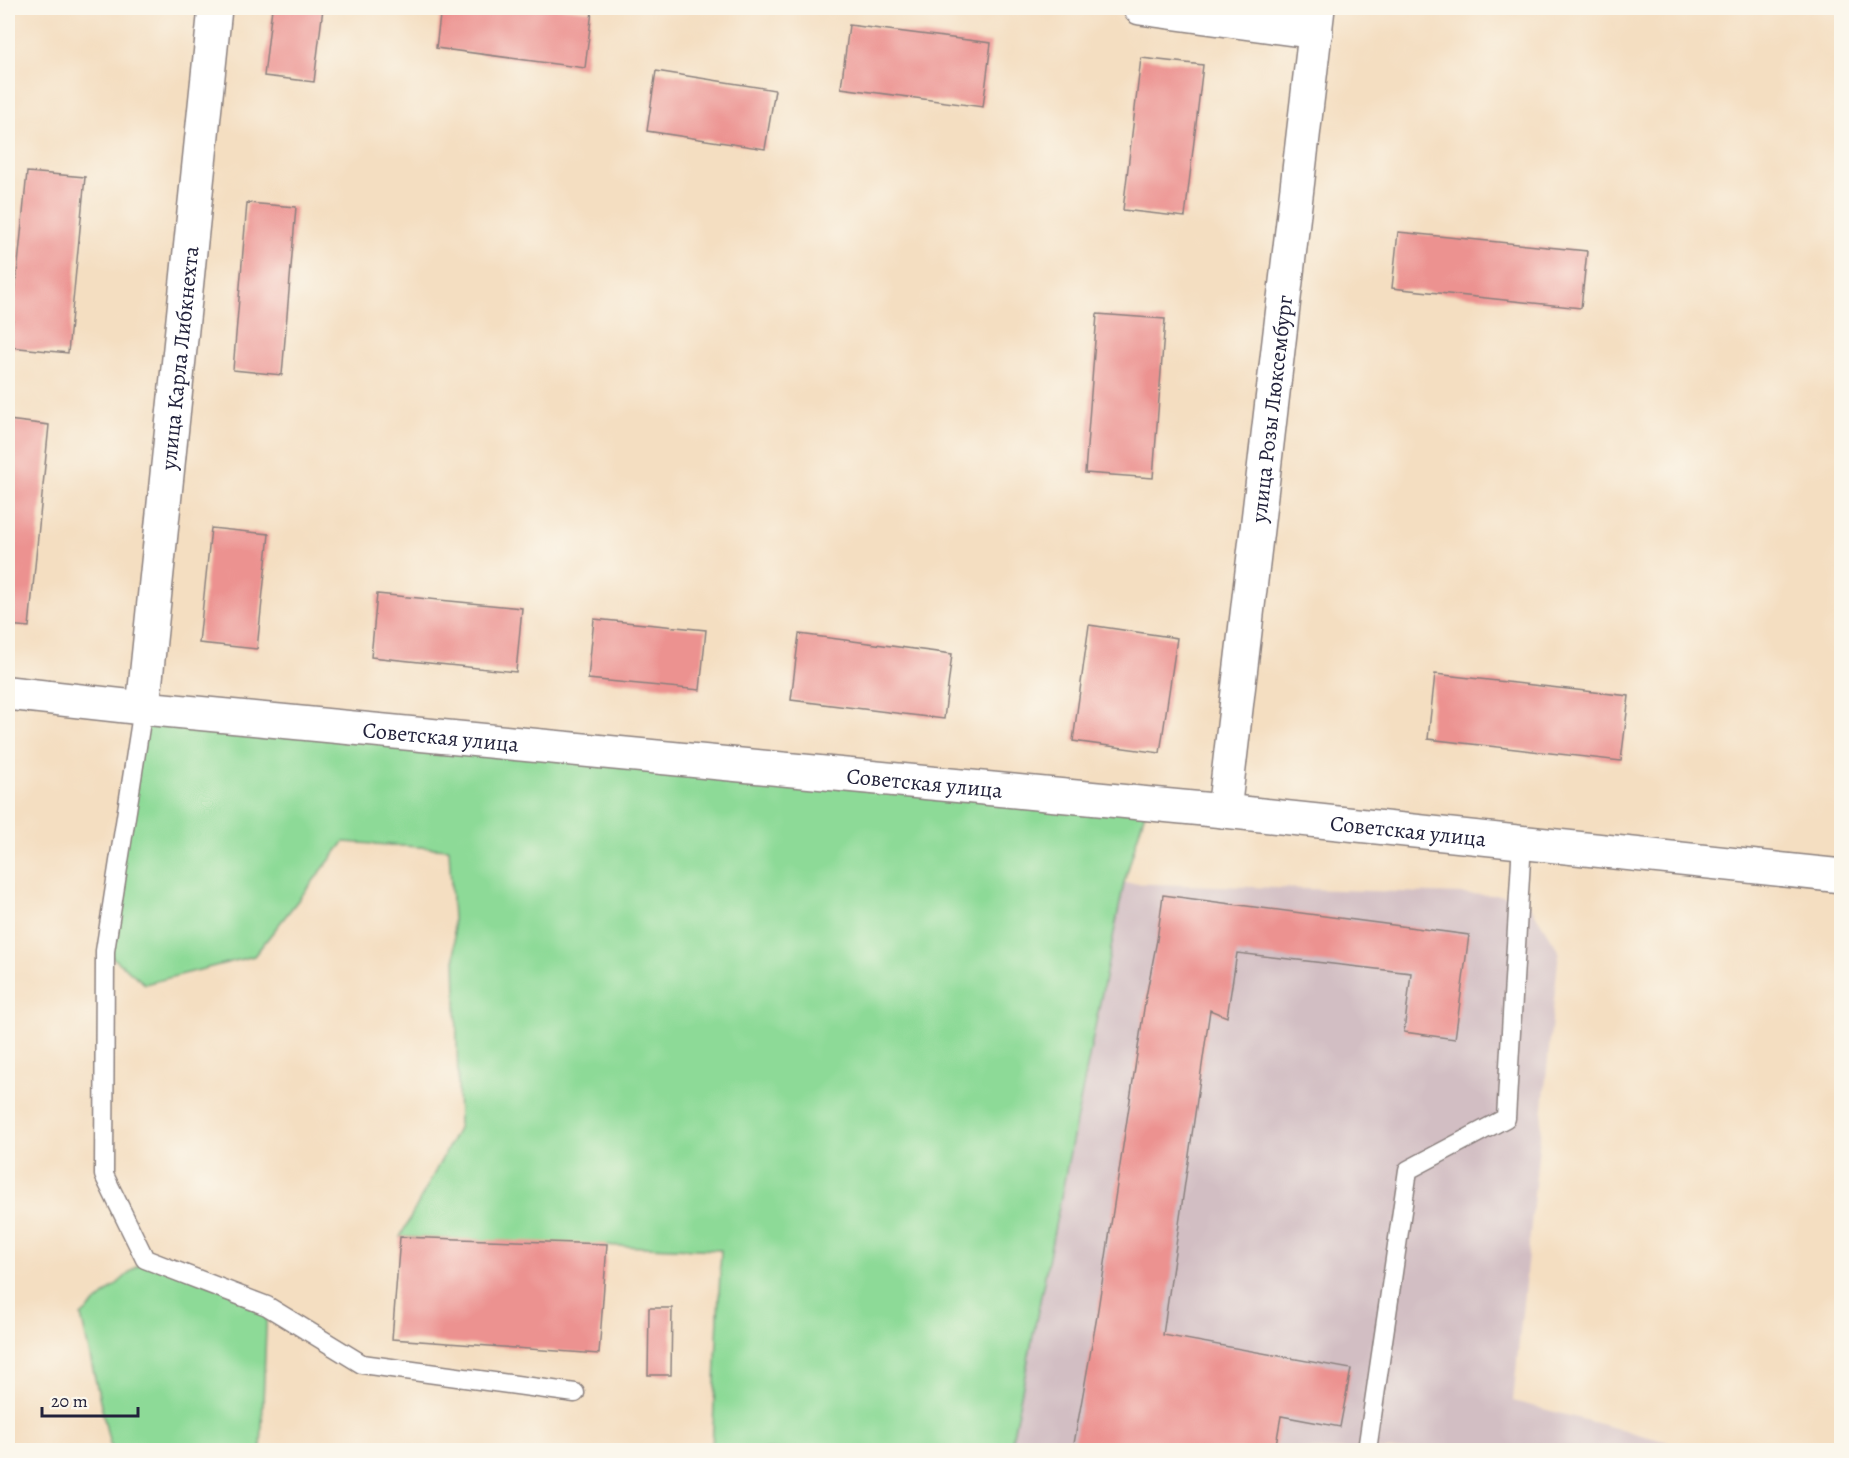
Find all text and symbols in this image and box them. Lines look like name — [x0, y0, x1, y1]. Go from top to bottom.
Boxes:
street label: улица Карла Либкнехта — [153, 244, 207, 472]
street label: улица Розы Люксембург — [1244, 294, 1300, 525]
street label: Советская улица — [361, 715, 521, 760]
street label: Советская улица — [845, 761, 1005, 806]
street label: Советская улица — [1329, 808, 1488, 855]
scale bar — [42, 1380, 138, 1418]
text: 20 m — [51, 1389, 88, 1413]

